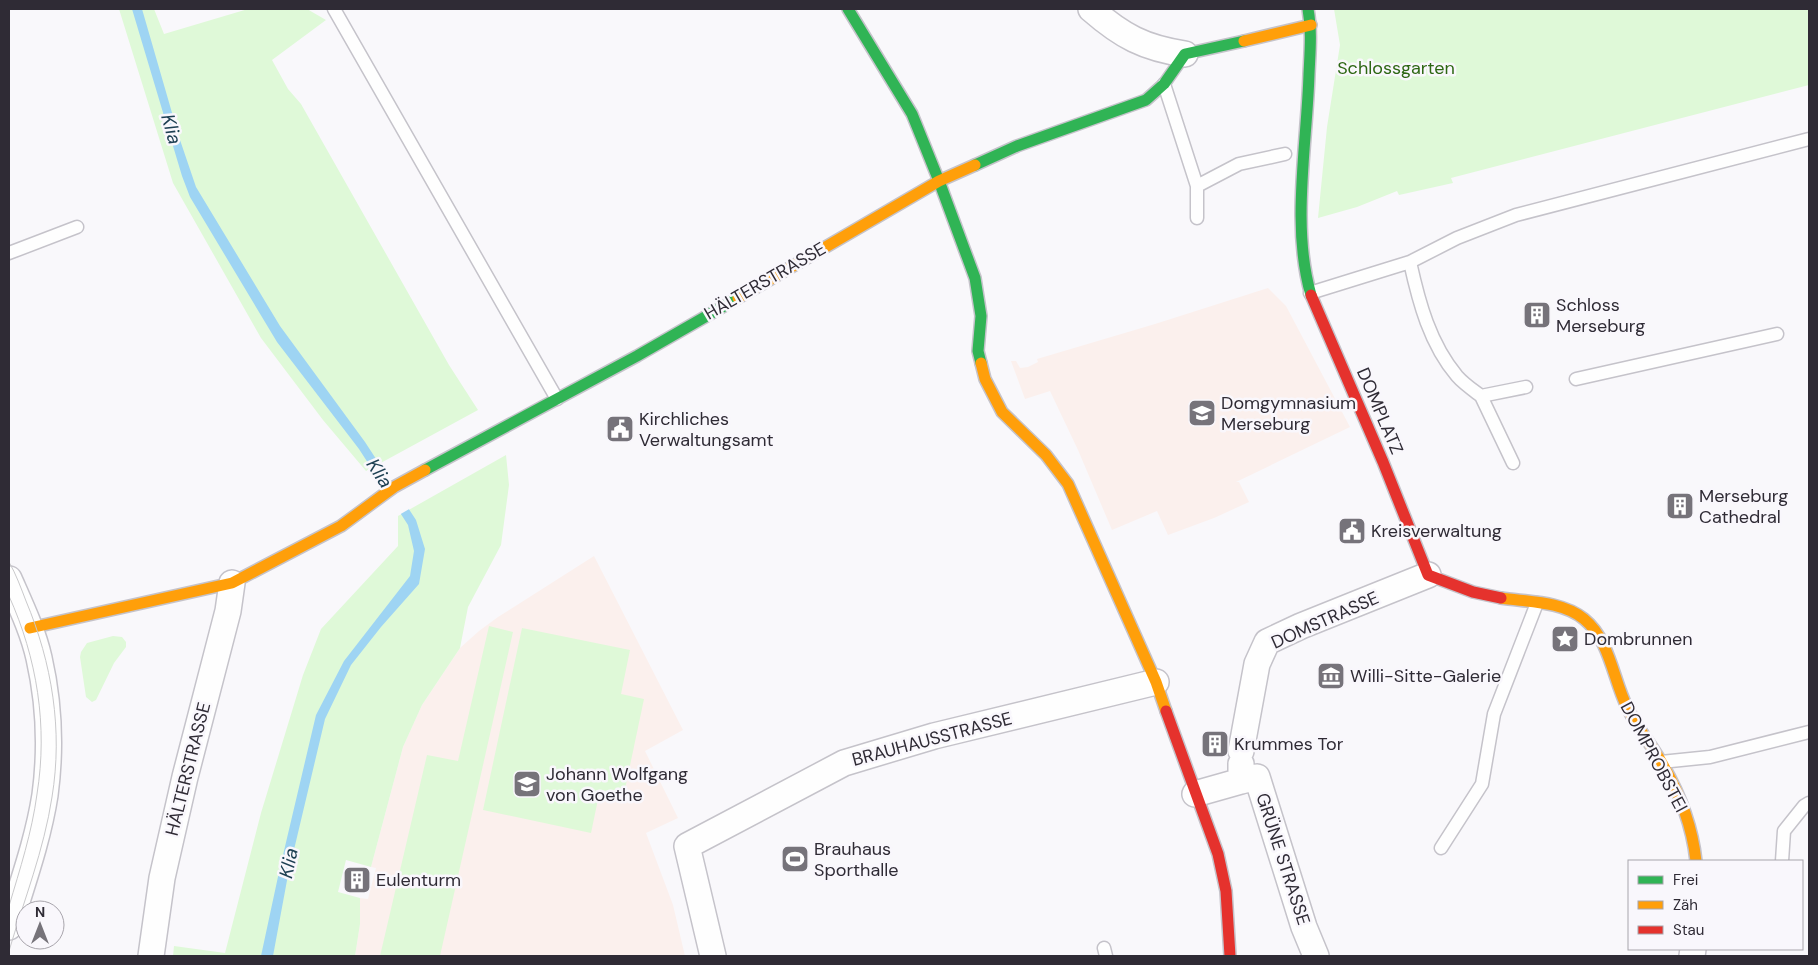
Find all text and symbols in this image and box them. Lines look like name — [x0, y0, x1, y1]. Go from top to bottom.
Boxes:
park label: Schlossgarten — [1337, 56, 1455, 80]
water label: Klia — [155, 111, 188, 147]
street label: HÄLTERSTRASSE — [700, 236, 830, 326]
place label: Schloss Merseburg — [1556, 293, 1645, 338]
building icon: Schloss Merseburg — [1522, 300, 1552, 330]
street label: DOMPLATZ — [1351, 364, 1409, 458]
place label: Domgymnasium Merseburg — [1221, 391, 1356, 436]
school or university icon: Domgymnasium Merseburg — [1187, 398, 1217, 428]
place label: Kirchliches Verwaltungsamt — [639, 407, 774, 452]
public building icon: Kirchliches Verwaltungsamt — [605, 414, 635, 444]
water label: Klia — [361, 454, 398, 493]
place label: Merseburg Cathedral — [1699, 484, 1788, 529]
building icon: Merseburg Cathedral — [1665, 491, 1695, 521]
public building icon: Kreisverwaltung — [1337, 516, 1367, 546]
place label: Kreisverwaltung — [1371, 519, 1502, 543]
street label: DOMSTRASSE — [1267, 586, 1383, 654]
place icon: Dombrunnen — [1550, 624, 1580, 654]
place label: Dombrunnen — [1584, 627, 1693, 651]
museum icon: Willi-Sitte-Galerie — [1316, 661, 1346, 691]
place label: Willi-Sitte-Galerie — [1350, 664, 1501, 688]
street label: DOMPROBSTEI — [1615, 698, 1693, 816]
street label: HÄLTERSTRASSE — [160, 700, 216, 838]
street label: BRAUHAUSSTRASSE — [849, 706, 1015, 772]
building icon: Krummes Tor — [1200, 729, 1230, 759]
place label: Krummes Tor — [1234, 732, 1344, 756]
place label: Johann Wolfgang von Goethe — [546, 762, 688, 807]
school or university icon: Johann Wolfgang von Goethe — [512, 769, 542, 799]
street label: GRÜNE STRASSE — [1250, 790, 1316, 928]
place label: Brauhaus Sporthalle — [814, 837, 899, 882]
sports icon: Brauhaus Sporthalle — [780, 844, 810, 874]
water label: Klia — [273, 846, 304, 881]
legend — [1628, 860, 1803, 950]
building icon: Eulenturm — [342, 865, 372, 895]
place label: Eulenturm — [376, 868, 461, 892]
text: Frei — [1673, 870, 1698, 890]
text: Zäh — [1673, 895, 1698, 915]
north arrow — [15, 900, 65, 950]
text: N — [35, 903, 45, 921]
text: Stau — [1673, 920, 1704, 940]

